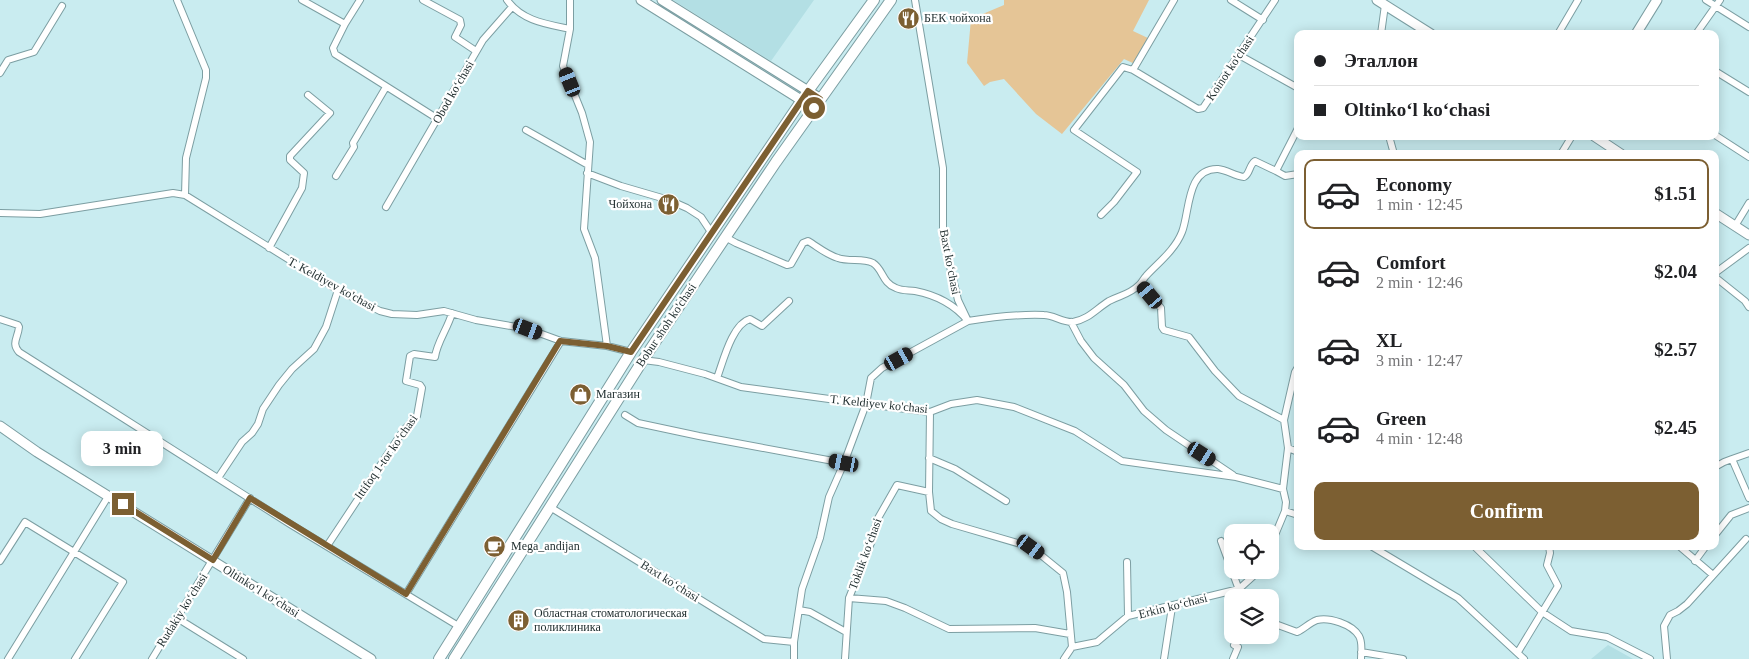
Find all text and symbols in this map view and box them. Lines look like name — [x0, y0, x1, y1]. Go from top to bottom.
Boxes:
restaurant icon: БЕК чойхона — [896, 6, 920, 30]
place label: БЕК чойхона — [924, 11, 992, 25]
street label: Koinot ko'chasi — [1203, 32, 1257, 103]
text: Эталлон — [1344, 50, 1418, 71]
street label: Obod koʻchasi — [429, 57, 477, 126]
car — [557, 65, 582, 99]
route start — [803, 97, 825, 119]
text: Oltinkoʻl koʻchasi — [1344, 99, 1490, 120]
icon: car — [1316, 172, 1361, 217]
text: Economy — [1376, 174, 1452, 195]
text: $1.51 — [1654, 183, 1697, 204]
restaurant icon: Чойхона — [656, 192, 680, 216]
text: 1 min · 12:45 — [1376, 196, 1463, 213]
place label: Чойхона — [608, 197, 653, 211]
street label: Baxt koʻchasi — [937, 228, 963, 297]
icon: car — [1316, 250, 1361, 295]
text: Comfort — [1376, 252, 1446, 273]
street label: T. Keldiyev ko'chasi — [286, 254, 379, 314]
text: $2.04 — [1654, 261, 1697, 282]
text: 2 min · 12:46 — [1376, 274, 1463, 291]
car — [1134, 279, 1165, 311]
street label: Bobur shoh ko'chasi — [633, 280, 699, 369]
car — [511, 317, 544, 341]
icon: car — [1316, 328, 1361, 373]
text: XL — [1376, 330, 1402, 351]
text: $2.57 — [1654, 339, 1697, 360]
car — [882, 345, 915, 373]
text: 3 min · 12:47 — [1376, 352, 1463, 369]
shop icon: Магазин — [568, 382, 592, 406]
place label: Магазин — [596, 387, 640, 401]
street label: T. Keldiyev ko'chasi — [829, 392, 929, 416]
icon: car — [1316, 406, 1361, 451]
text: Green — [1376, 408, 1426, 429]
street label: Ittifoq 1-tor koʻchasi — [352, 411, 421, 502]
text: $2.45 — [1654, 417, 1697, 438]
text: 4 min · 12:48 — [1376, 430, 1463, 447]
callout: 3 min — [82, 432, 164, 466]
text: 3 min — [103, 440, 141, 457]
car — [1185, 440, 1218, 468]
car — [827, 453, 860, 473]
button: Confirm — [1314, 482, 1699, 540]
route end — [112, 493, 134, 515]
street label: Toklik koʻchasi — [846, 516, 885, 592]
map controls — [1224, 524, 1279, 644]
button: locate — [1224, 524, 1279, 579]
car — [1014, 532, 1047, 562]
cafe icon: Mega_andijan — [483, 534, 507, 558]
place label: Mega_andijan — [511, 539, 580, 553]
street label: Baxt koʻchasi — [638, 557, 702, 605]
street label: Oltinkoʻl koʻchasi — [220, 562, 302, 621]
street label: Rudakiy koʻchasi — [154, 570, 211, 649]
button: layers — [1224, 589, 1279, 644]
street label: Erkin koʻchasi — [1137, 591, 1209, 621]
place label: Областная стоматологическая поликлиника — [534, 606, 688, 634]
building icon: Областная стоматологическая поликлиника — [506, 608, 530, 632]

